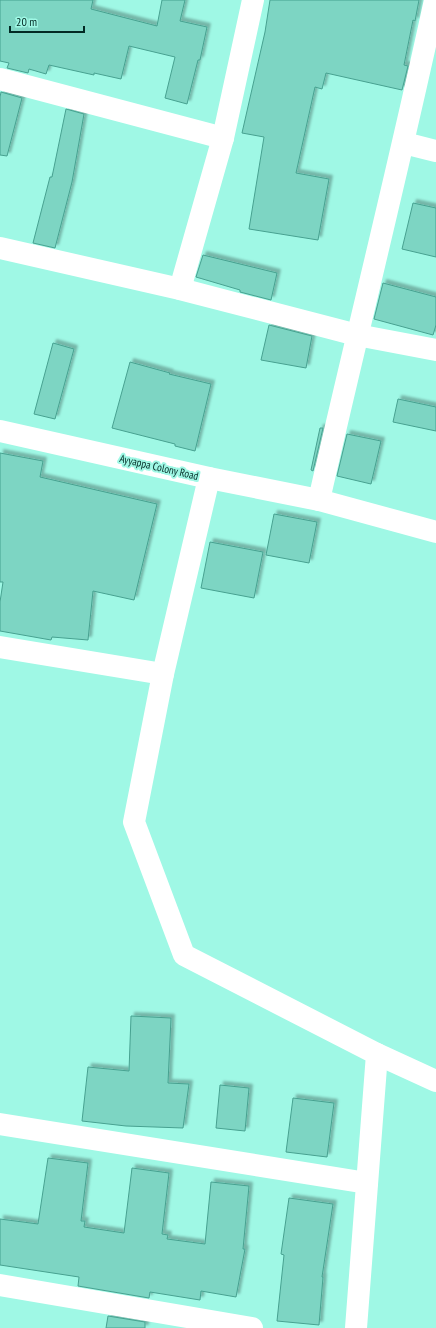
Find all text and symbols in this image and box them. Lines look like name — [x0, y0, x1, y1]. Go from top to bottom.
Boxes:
scale bar — [10, 8, 84, 34]
text: 20 m — [16, 14, 37, 29]
street label: Ayyappa Colony Road — [118, 451, 200, 483]

